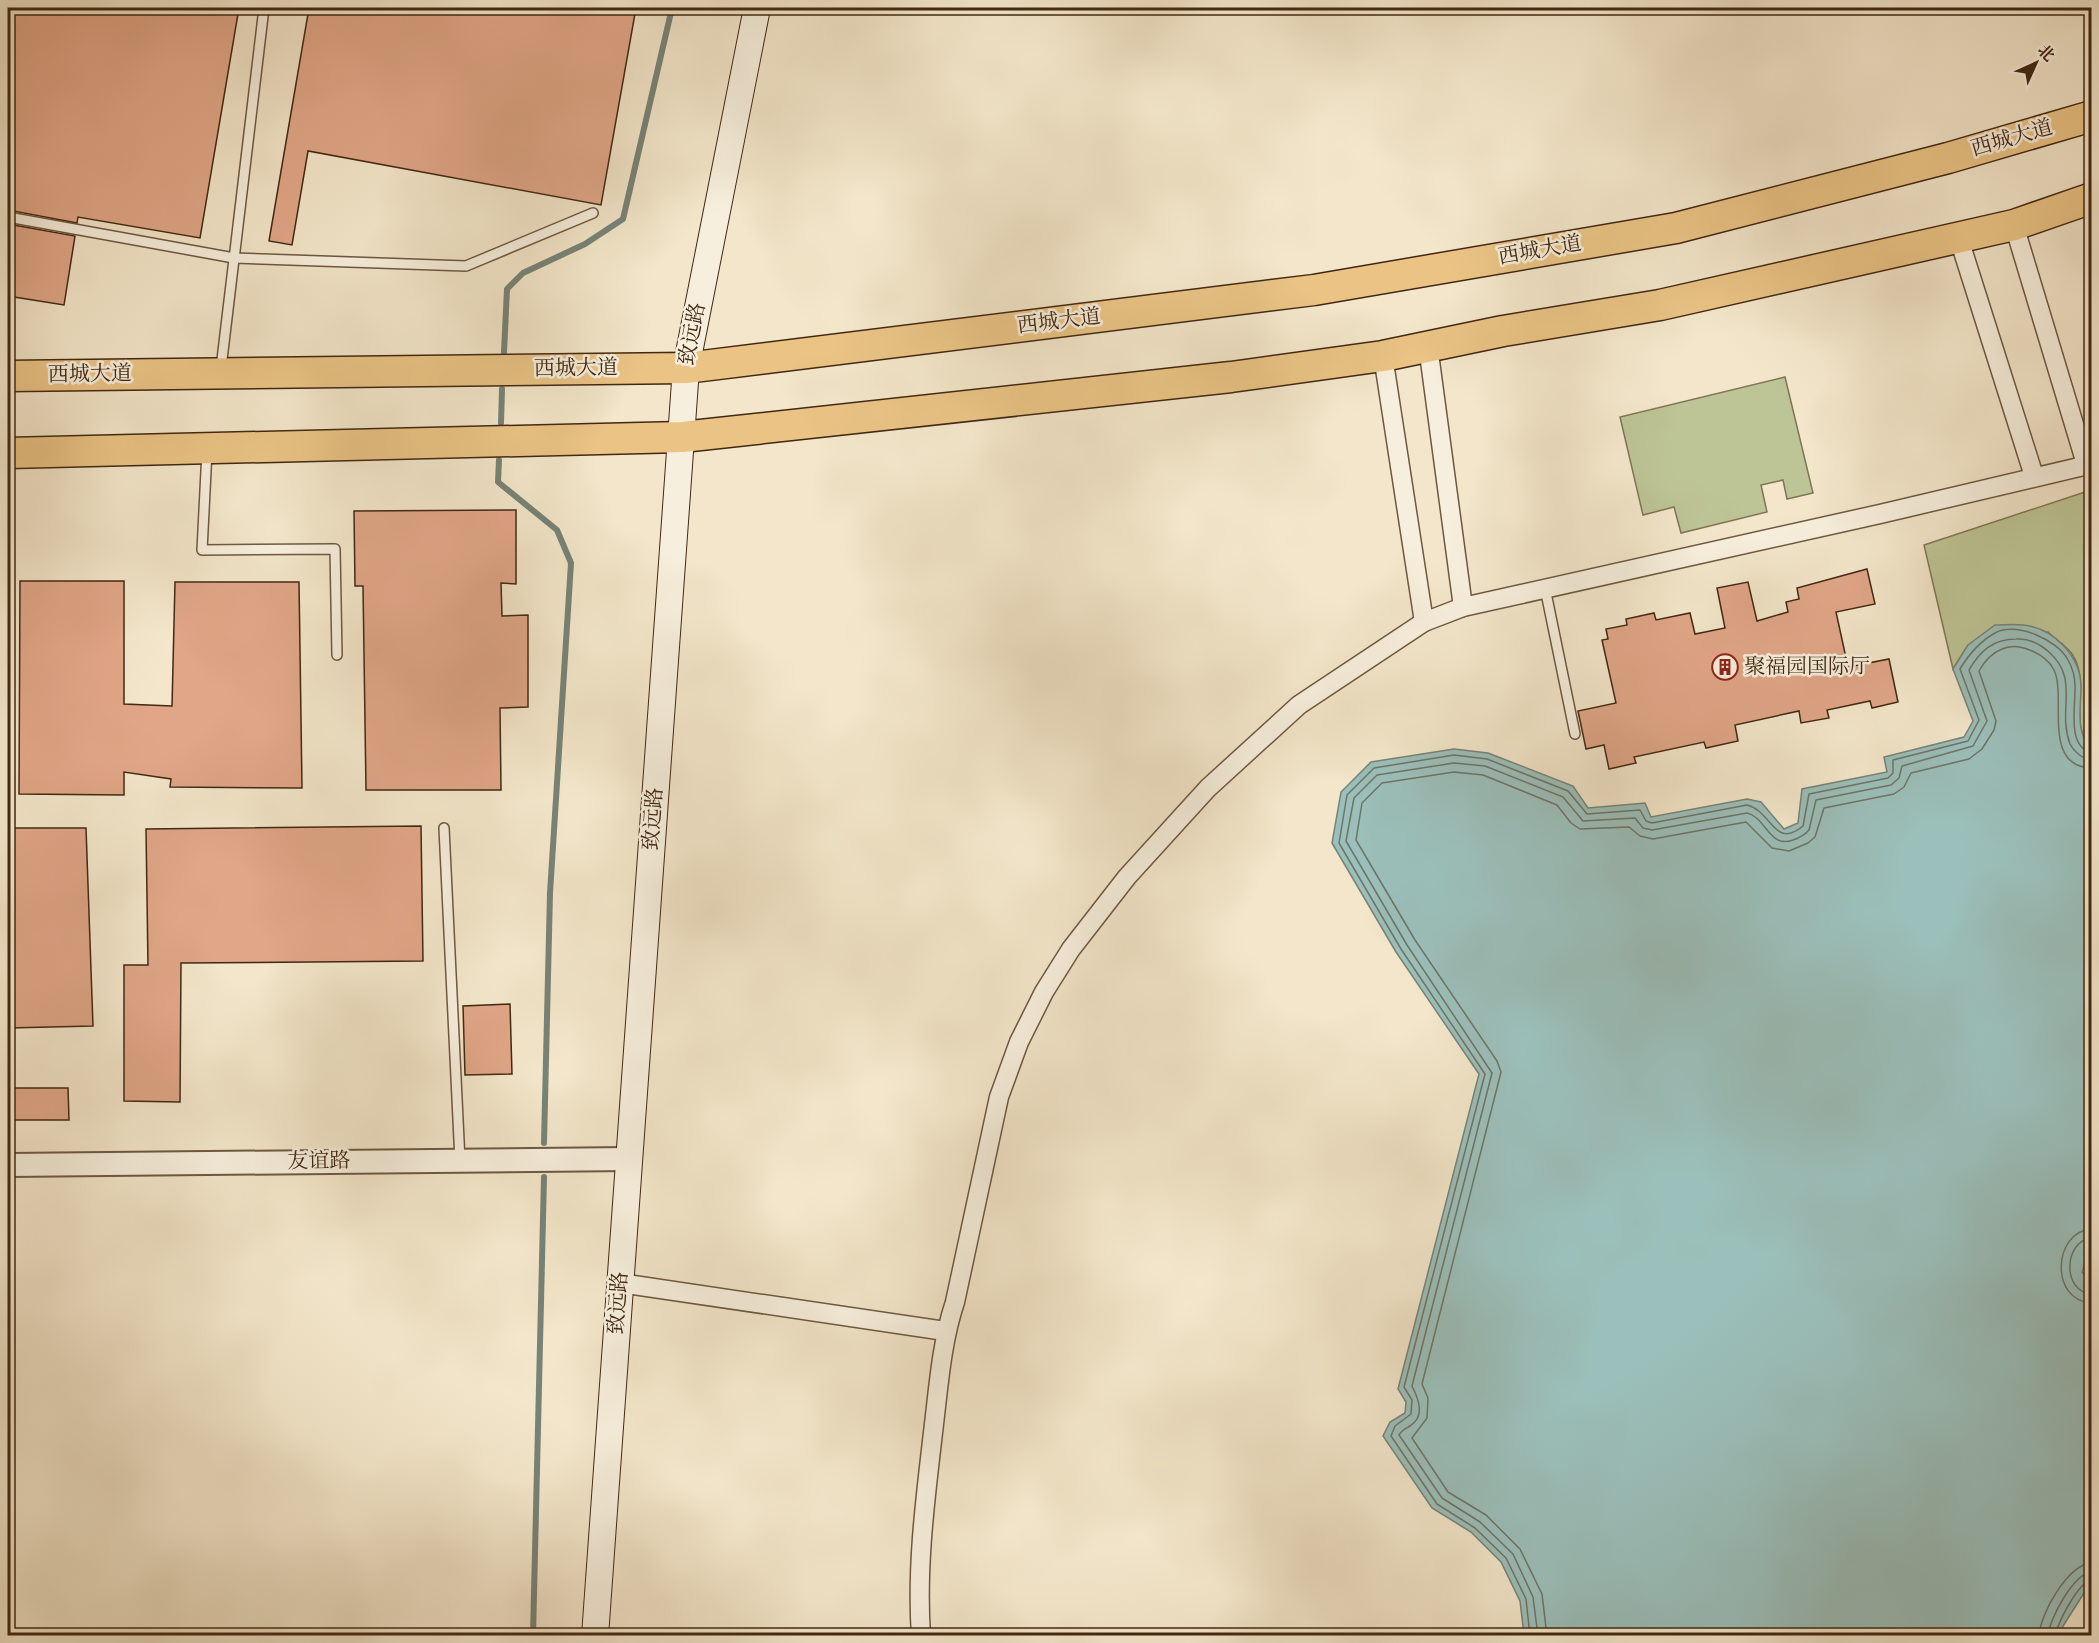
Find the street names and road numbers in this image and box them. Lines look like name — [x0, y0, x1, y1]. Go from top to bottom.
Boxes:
street label: 西城大道 — [1968, 115, 2055, 161]
street label: 西城大道 — [1496, 231, 1583, 269]
street label: 致远路 — [675, 301, 709, 367]
street label: 西城大道 — [1016, 304, 1102, 338]
street label: 西城大道 — [534, 356, 618, 380]
street label: 西城大道 — [48, 362, 132, 386]
street label: 致远路 — [639, 787, 667, 851]
street label: 友谊路 — [287, 1148, 351, 1173]
street label: 致远路 — [604, 1271, 632, 1335]

